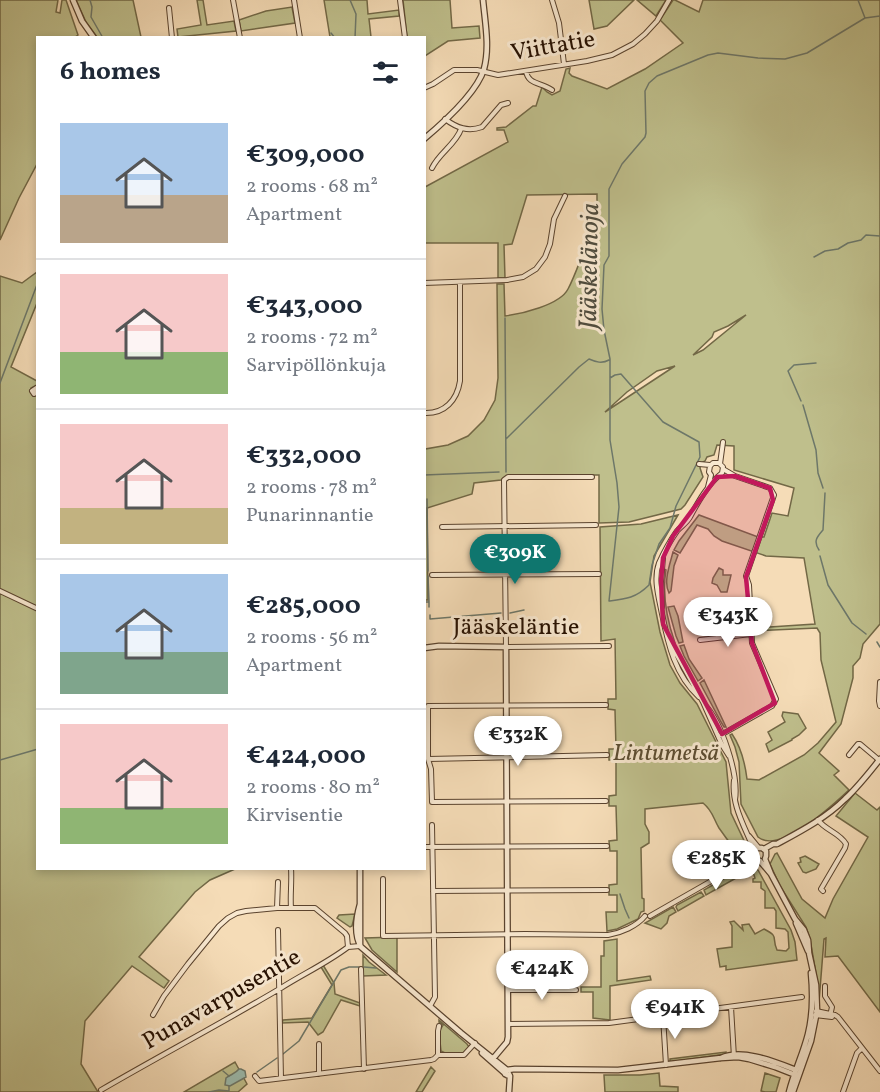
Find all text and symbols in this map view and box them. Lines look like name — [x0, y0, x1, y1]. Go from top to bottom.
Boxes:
street label: Viittatie — [508, 23, 598, 71]
text: 6 homes — [60, 54, 161, 90]
icon: filters — [369, 56, 402, 89]
text: €309,000 — [246, 137, 365, 173]
icon: home — [108, 147, 180, 219]
text: 2 rooms · 68 m² — [246, 173, 378, 201]
text: Apartment — [246, 201, 342, 229]
water label: Jääskelänoja — [571, 203, 609, 332]
text: €343,000 — [246, 288, 363, 324]
icon: home — [108, 298, 180, 370]
text: 2 rooms · 72 m² — [246, 324, 378, 352]
text: Sarvipöllönkuja — [246, 352, 386, 380]
text: €332,000 — [246, 438, 361, 474]
icon: home — [108, 448, 180, 520]
text: 2 rooms · 78 m² — [246, 474, 377, 502]
text: Punarinnantie — [246, 502, 374, 530]
pin: €309K — [473, 534, 557, 585]
text: €309K — [484, 539, 546, 567]
text: €285,000 — [246, 588, 361, 624]
pin: €343K — [686, 597, 770, 648]
icon: home — [108, 598, 180, 670]
text: €343K — [697, 602, 759, 630]
street label: Jääskeläntie — [453, 611, 579, 645]
text: 2 rooms · 56 m² — [246, 624, 377, 652]
text: Apartment — [246, 652, 342, 680]
pin: €332K — [476, 716, 560, 767]
text: €332K — [488, 721, 548, 749]
park label: Lintumetsä — [613, 737, 719, 771]
text: €424,000 — [246, 738, 366, 774]
icon: home — [108, 748, 180, 820]
text: 2 rooms · 80 m² — [246, 774, 380, 802]
text: Kirvisentie — [246, 802, 343, 830]
pin: €285K — [674, 840, 758, 891]
text: €285K — [686, 845, 746, 873]
street label: Punavarpusentie — [136, 941, 308, 1059]
pin: €424K — [500, 950, 584, 1001]
text: €424K — [510, 955, 574, 983]
pin: €941K — [633, 989, 717, 1040]
text: €941K — [645, 994, 705, 1022]

